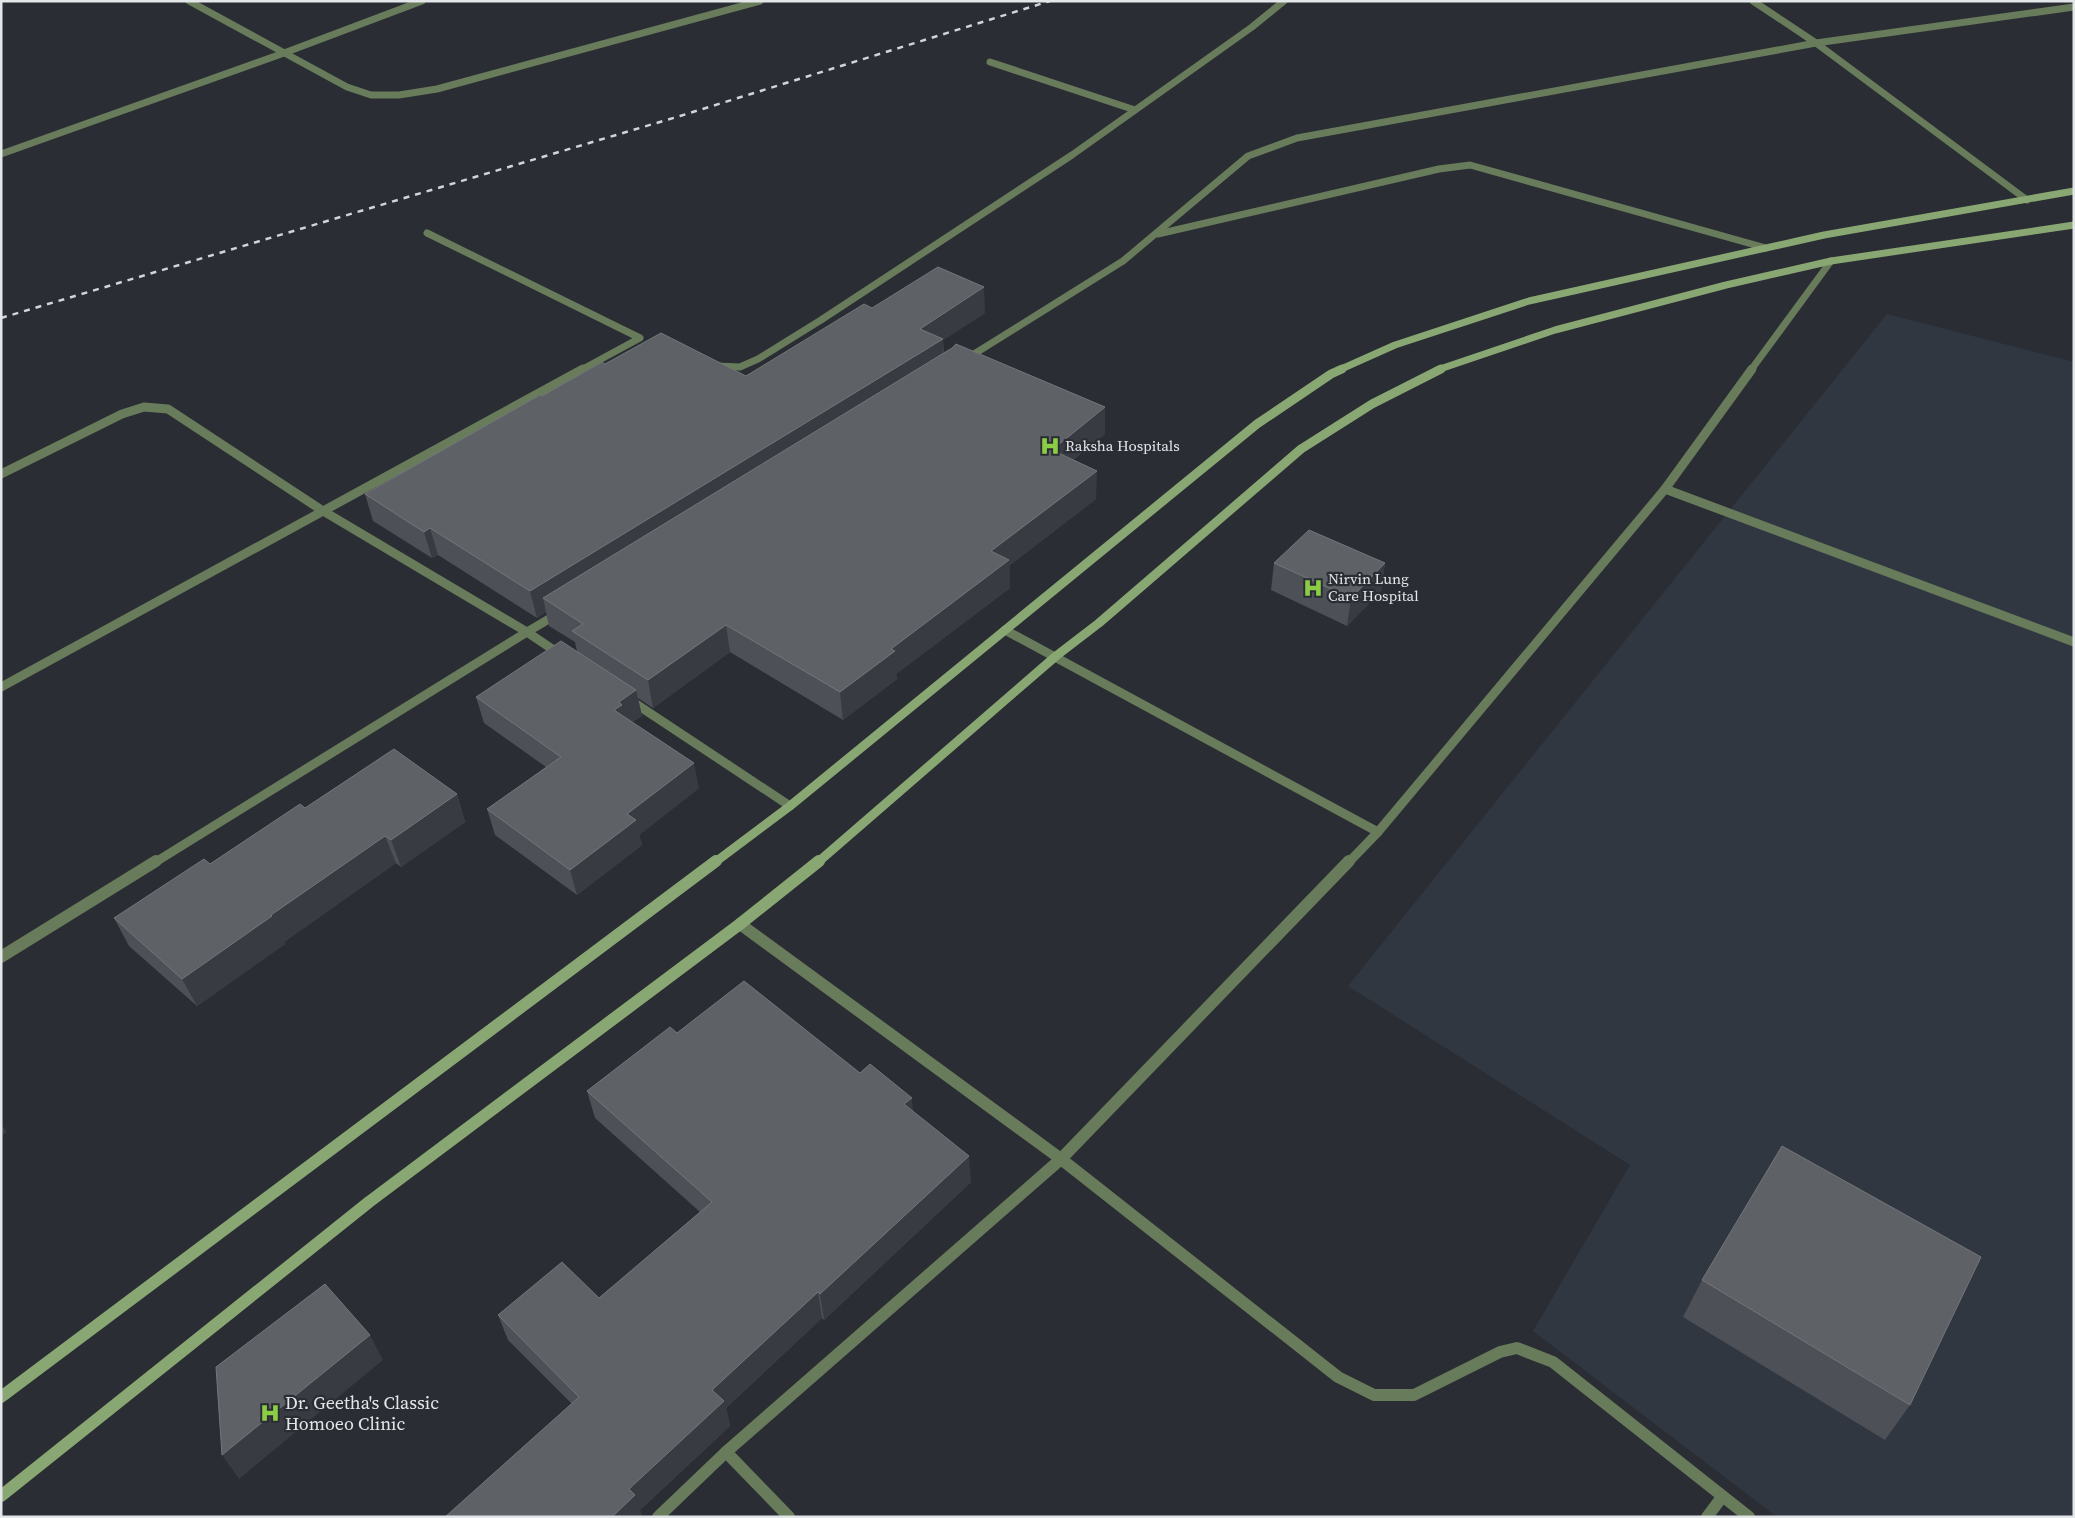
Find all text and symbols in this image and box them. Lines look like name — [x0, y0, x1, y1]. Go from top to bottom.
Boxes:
hospital icon: Raksha Hospitals — [1039, 435, 1061, 457]
place label: Raksha Hospitals — [1065, 435, 1180, 456]
place label: Nirvin Lung Care Hospital — [1328, 568, 1419, 606]
hospital icon: Nirvin Lung Care Hospital — [1302, 577, 1324, 599]
place label: Dr. Geetha's Classic Homoeo Clinic — [285, 1390, 439, 1436]
hospital icon: Dr. Geetha's Classic Homoeo Clinic — [259, 1402, 281, 1424]

